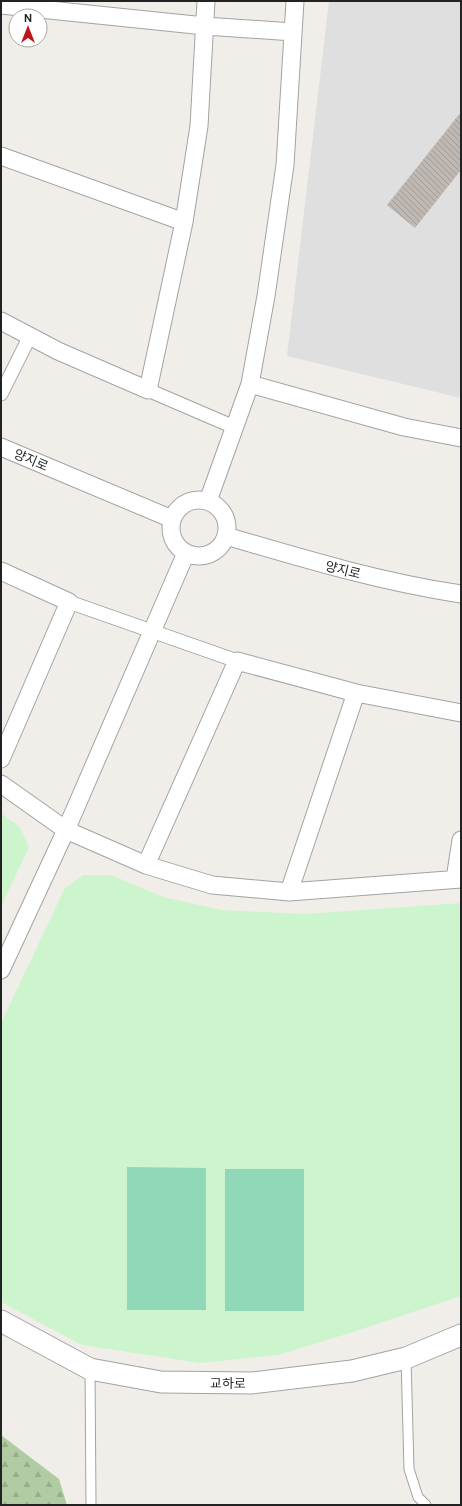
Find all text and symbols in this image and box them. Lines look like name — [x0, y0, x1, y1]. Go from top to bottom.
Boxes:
north arrow — [8, 8, 48, 48]
text: N — [24, 11, 32, 25]
street label: 양지로 — [11, 445, 51, 475]
street label: 양지로 — [324, 557, 362, 583]
street label: 교하로 — [210, 1375, 246, 1392]

